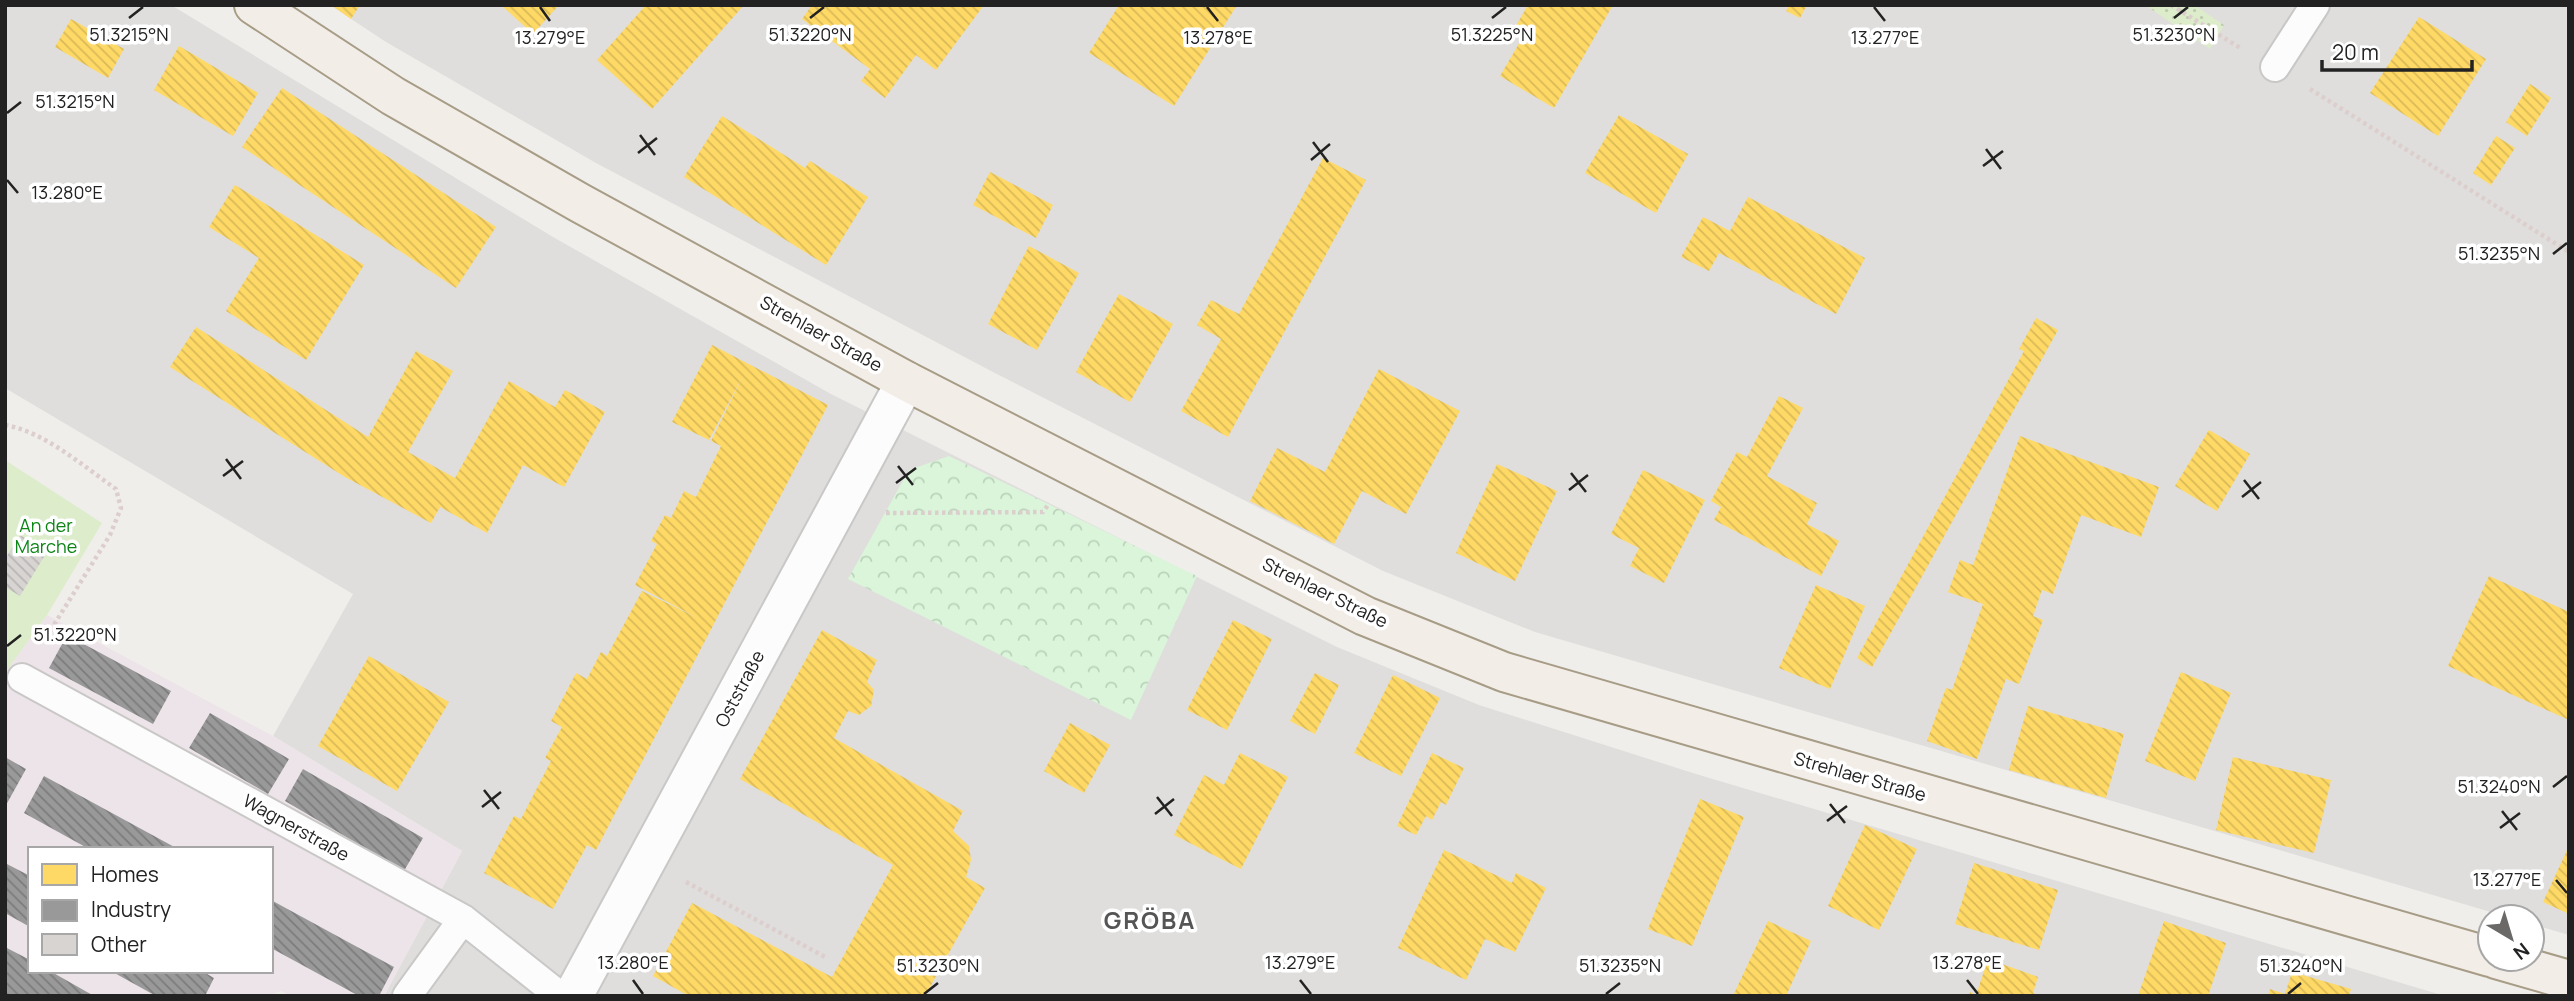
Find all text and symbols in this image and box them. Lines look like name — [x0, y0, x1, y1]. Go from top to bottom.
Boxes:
text: 51.3215°N — [89, 22, 169, 46]
text: 51.3220°N — [768, 22, 852, 46]
text: 51.3225°N — [1451, 22, 1533, 46]
text: 51.3230°N — [2133, 22, 2215, 46]
text: 13.279°E — [515, 25, 585, 49]
text: 13.278°E — [1183, 25, 1253, 49]
text: 13.277°E — [1851, 25, 1919, 49]
scale bar — [2322, 28, 2472, 72]
text: 20 m — [2332, 38, 2379, 66]
text: 51.3215°N — [35, 89, 115, 113]
text: 13.280°E — [31, 180, 103, 204]
text: 51.3235°N — [2458, 241, 2540, 265]
street label: Strehlaer Straße — [756, 290, 887, 377]
park label: An der Marche — [15, 513, 77, 558]
street label: Strehlaer Straße — [1259, 551, 1392, 633]
text: 51.3220°N — [33, 622, 117, 646]
street label: Oststraße — [709, 646, 769, 731]
street label: Strehlaer Straße — [1791, 746, 1929, 806]
text: 51.3240°N — [2457, 774, 2541, 798]
street label: Wagnerstraße — [239, 788, 354, 866]
legend — [28, 847, 273, 973]
text: Homes — [91, 860, 159, 888]
text: 13.277°E — [2473, 867, 2541, 891]
text: Industry — [91, 895, 171, 923]
district label: GRÖBA — [1104, 903, 1196, 936]
north arrow — [2476, 903, 2546, 973]
text: Other — [91, 930, 147, 958]
text: N — [2508, 937, 2535, 966]
text: 13.280°E — [597, 950, 669, 974]
text: 13.279°E — [1265, 950, 1335, 974]
text: 13.278°E — [1932, 950, 2002, 974]
text: 51.3230°N — [897, 953, 979, 977]
text: 51.3235°N — [1579, 953, 1661, 977]
text: 51.3240°N — [2259, 953, 2343, 977]

